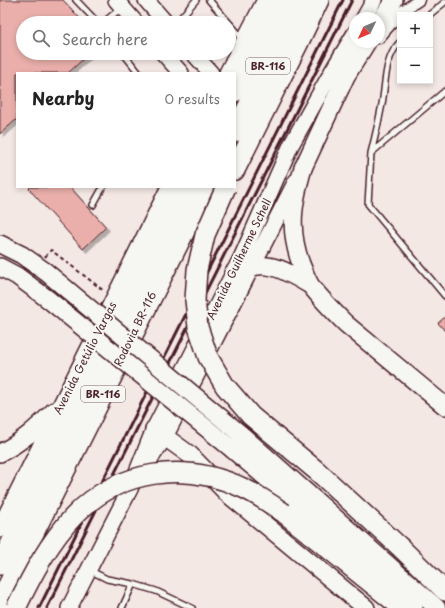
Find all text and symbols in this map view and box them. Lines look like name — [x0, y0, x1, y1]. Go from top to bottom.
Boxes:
north arrow — [349, 12, 385, 48]
map controls — [397, 12, 433, 84]
button: + — [397, 12, 433, 48]
search box — [16, 16, 236, 60]
icon: search — [30, 27, 52, 49]
text: Search here — [62, 27, 148, 50]
button: − — [397, 48, 433, 84]
road number: BR-116 — [246, 58, 290, 74]
text: Nearby — [32, 85, 94, 111]
text: 0 results — [165, 89, 220, 108]
street label: Avenida Guilherme Schell — [202, 195, 275, 322]
street label: Rodovia BR-116 — [109, 288, 160, 369]
street label: Avenida Getúlio Vargas — [49, 298, 120, 417]
road number: BR-116 — [81, 386, 125, 402]

